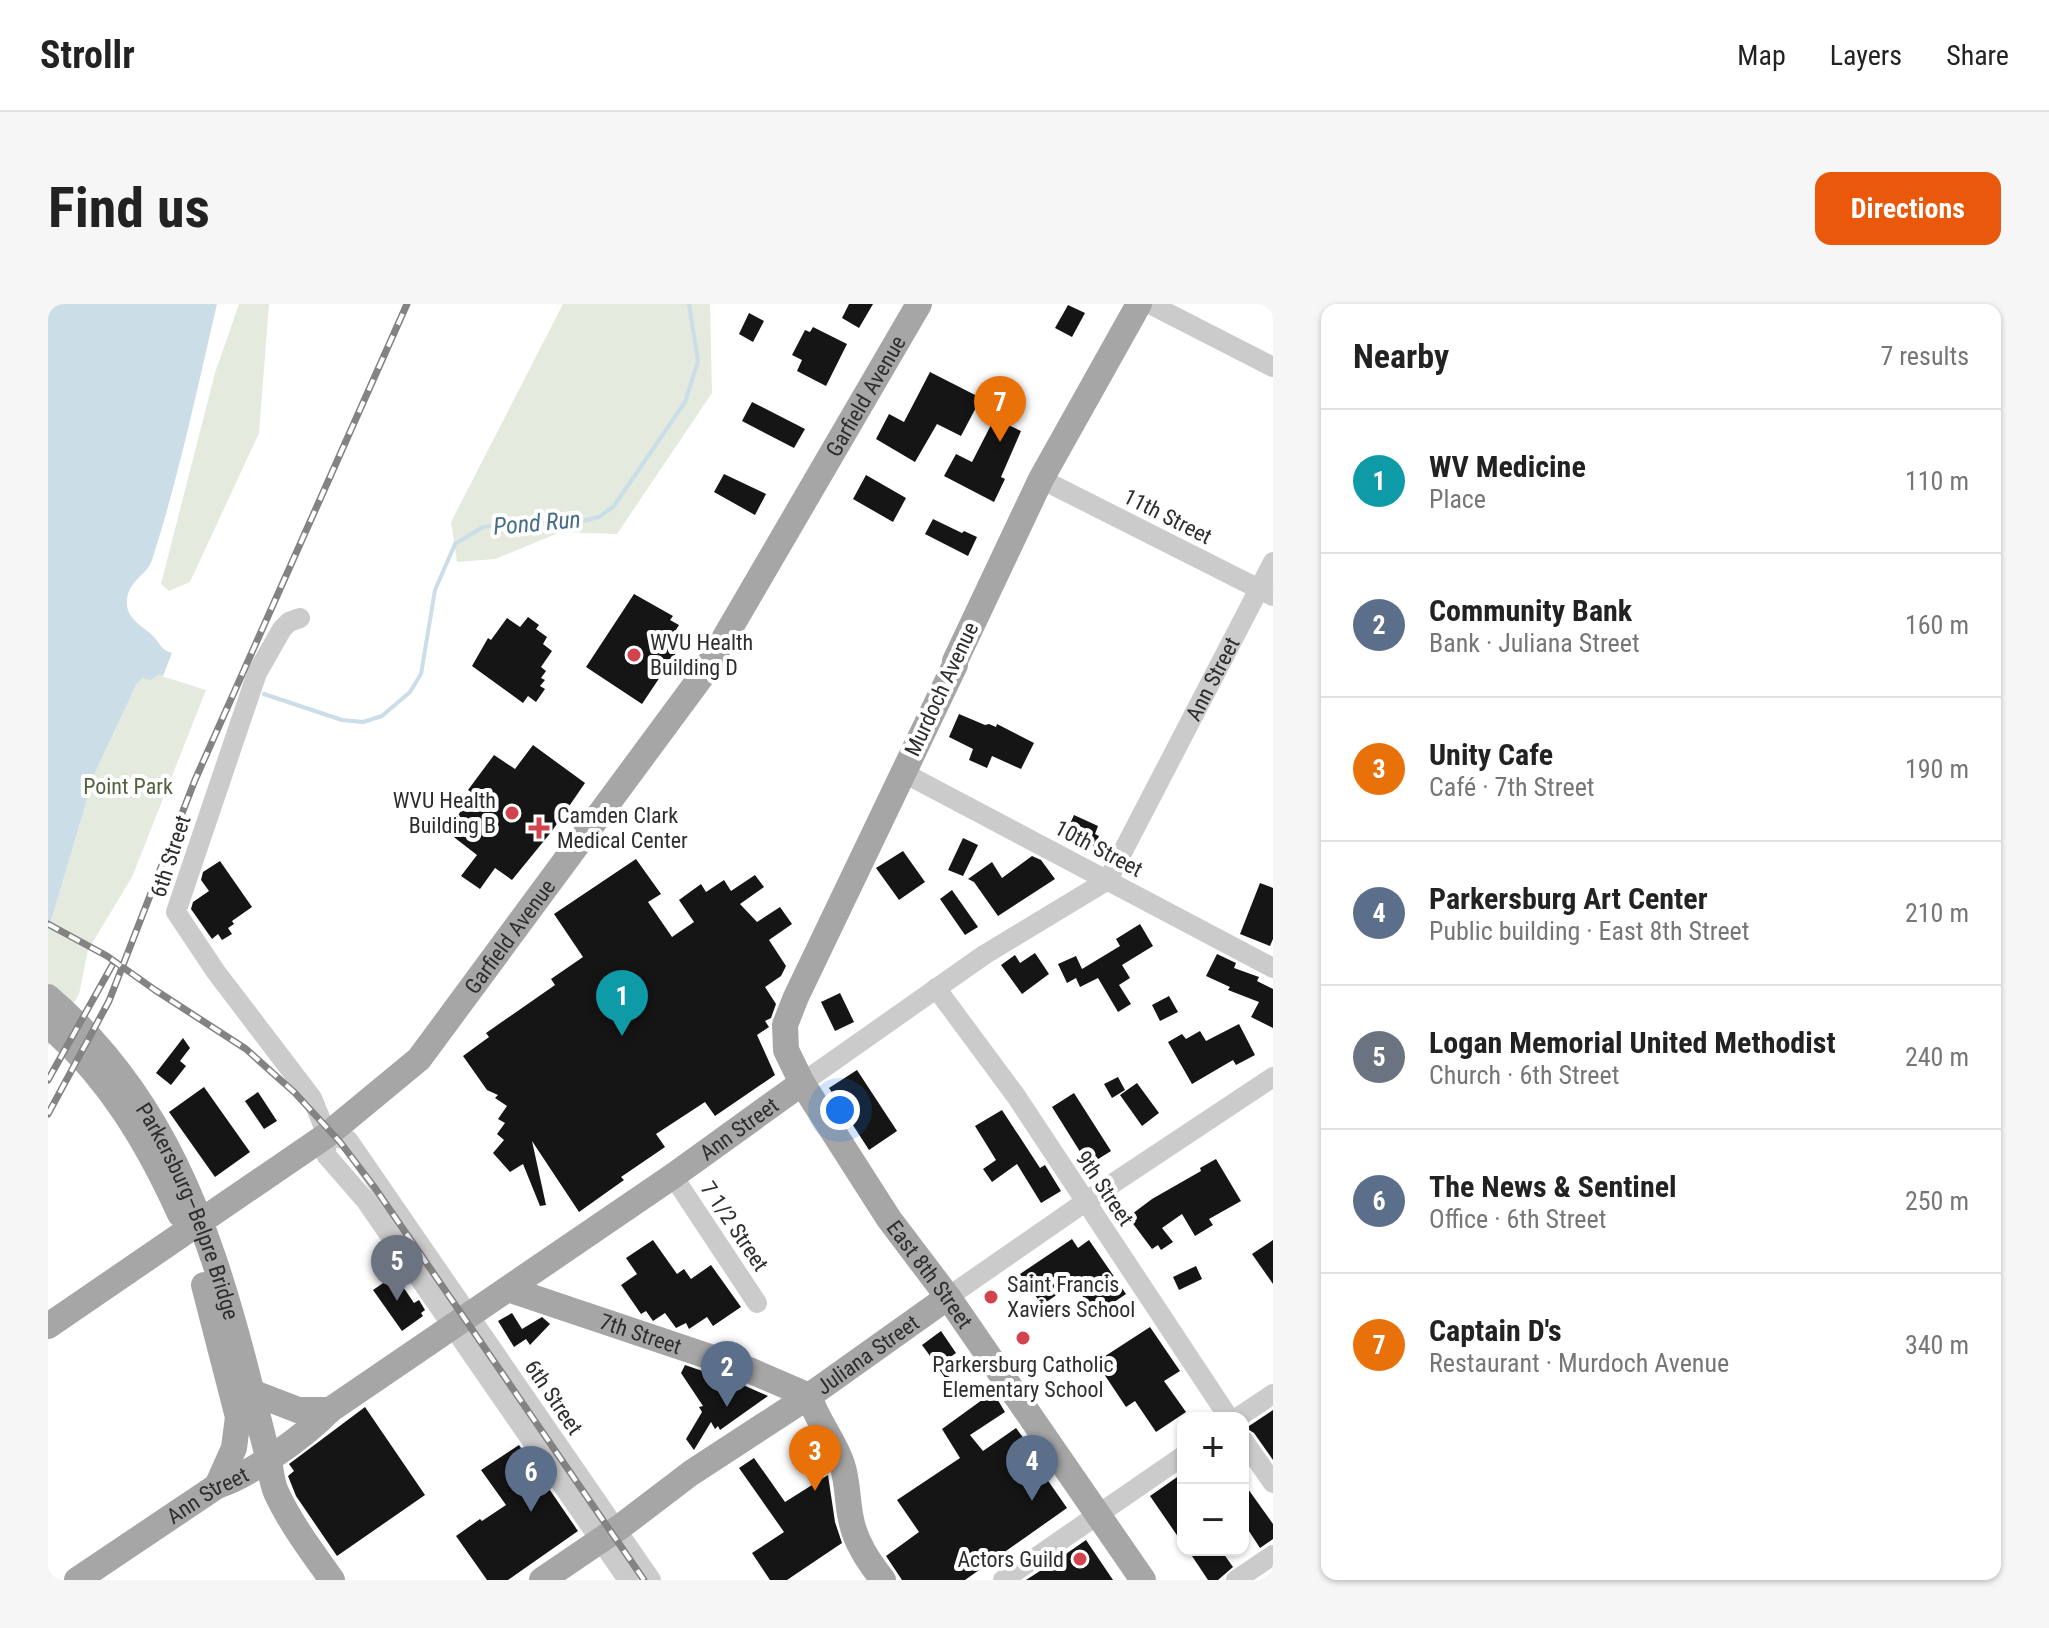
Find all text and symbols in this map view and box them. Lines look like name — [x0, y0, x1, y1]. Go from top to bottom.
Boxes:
text: Strollr — [40, 33, 135, 77]
text: Map — [1737, 39, 1786, 72]
text: Layers — [1830, 39, 1902, 72]
text: Share — [1946, 39, 2009, 72]
button: Directions — [1815, 172, 2001, 245]
text: Find us — [48, 175, 210, 241]
street label: Garfield Avenue — [821, 331, 911, 461]
text: Nearby — [1353, 336, 1449, 376]
text: 7 results — [1880, 341, 1969, 371]
pin: 7 — [974, 376, 1026, 442]
text: WV Medicine — [1429, 449, 1586, 484]
text: 1 — [1372, 466, 1386, 496]
text: 110 m — [1905, 466, 1969, 496]
street label: 11th Street — [1120, 484, 1216, 549]
text: Place — [1429, 484, 1486, 514]
water label: Pond Run — [492, 505, 582, 541]
text: Community Bank — [1429, 593, 1632, 628]
text: 2 — [1372, 610, 1386, 640]
text: 160 m — [1905, 610, 1969, 640]
street label: Murdoch Avenue — [900, 618, 983, 760]
text: Bank · Juliana Street — [1429, 628, 1640, 658]
place label: WVU Health Building D — [650, 630, 753, 680]
street label: Ann Street — [1181, 633, 1245, 725]
marker: WVU Health Building D — [625, 646, 643, 664]
text: Unity Cafe — [1429, 737, 1553, 772]
text: 3 — [1372, 754, 1386, 784]
text: 190 m — [1905, 754, 1969, 784]
text: Café · 7th Street — [1429, 772, 1595, 802]
park label: Point Park — [83, 774, 173, 799]
place label: WVU Health Building B — [393, 788, 496, 838]
place label: Camden Clark Medical Center — [557, 803, 688, 853]
marker: WVU Health Building B — [503, 804, 521, 822]
street label: 6th Street — [146, 812, 195, 900]
street label: 10th Street — [1051, 815, 1147, 882]
marker: Camden Clark Medical Center — [528, 817, 550, 839]
street label: Garfield Avenue — [460, 875, 560, 999]
text: Parkersburg Art Center — [1429, 881, 1708, 916]
text: 4 — [1372, 898, 1386, 928]
text: 210 m — [1905, 898, 1969, 928]
text: Public building · East 8th Street — [1429, 916, 1749, 946]
pin: 1 — [596, 970, 648, 1036]
text: Logan Memorial United Methodist — [1429, 1025, 1836, 1060]
text: 5 — [1372, 1042, 1386, 1072]
text: 240 m — [1905, 1042, 1969, 1072]
text: Church · 6th Street — [1429, 1060, 1619, 1090]
your location — [820, 1090, 860, 1130]
street label: Ann Street — [695, 1092, 783, 1166]
street label: Parkersburg–Belpre Bridge — [131, 1098, 244, 1323]
street label: 9th Street — [1071, 1146, 1139, 1230]
text: The News & Sentinel — [1429, 1169, 1677, 1204]
street label: 7 1/2 Street — [696, 1177, 774, 1276]
text: 6 — [1372, 1186, 1386, 1216]
text: 250 m — [1905, 1186, 1969, 1216]
text: Office · 6th Street — [1429, 1204, 1606, 1234]
street label: East 8th Street — [882, 1216, 978, 1333]
pin: 5 — [371, 1235, 423, 1301]
place label: Saint Francis Xaviers School — [1007, 1272, 1135, 1322]
marker: Saint Francis Xaviers School — [982, 1288, 1000, 1306]
street label: 7th Street — [596, 1309, 685, 1359]
street label: Juliana Street — [812, 1310, 924, 1400]
text: Captain D's — [1429, 1313, 1562, 1348]
marker: Parkersburg Catholic Elementary School — [1014, 1329, 1032, 1347]
text: 7 — [1372, 1330, 1386, 1360]
text: 340 m — [1905, 1330, 1969, 1360]
pin: 2 — [701, 1341, 753, 1407]
text: Restaurant · Murdoch Avenue — [1429, 1348, 1729, 1378]
place label: Parkersburg Catholic Elementary School — [932, 1352, 1114, 1402]
street label: 6th Street — [520, 1355, 588, 1439]
map controls — [1177, 1412, 1249, 1556]
button: + — [1177, 1412, 1249, 1484]
pin: 3 — [789, 1425, 841, 1491]
pin: 4 — [1006, 1435, 1058, 1501]
pin: 6 — [505, 1446, 557, 1512]
street label: Ann Street — [162, 1462, 253, 1529]
button: − — [1177, 1484, 1249, 1556]
place label: Actors Guild — [957, 1547, 1064, 1572]
marker: Actors Guild — [1071, 1550, 1089, 1568]

